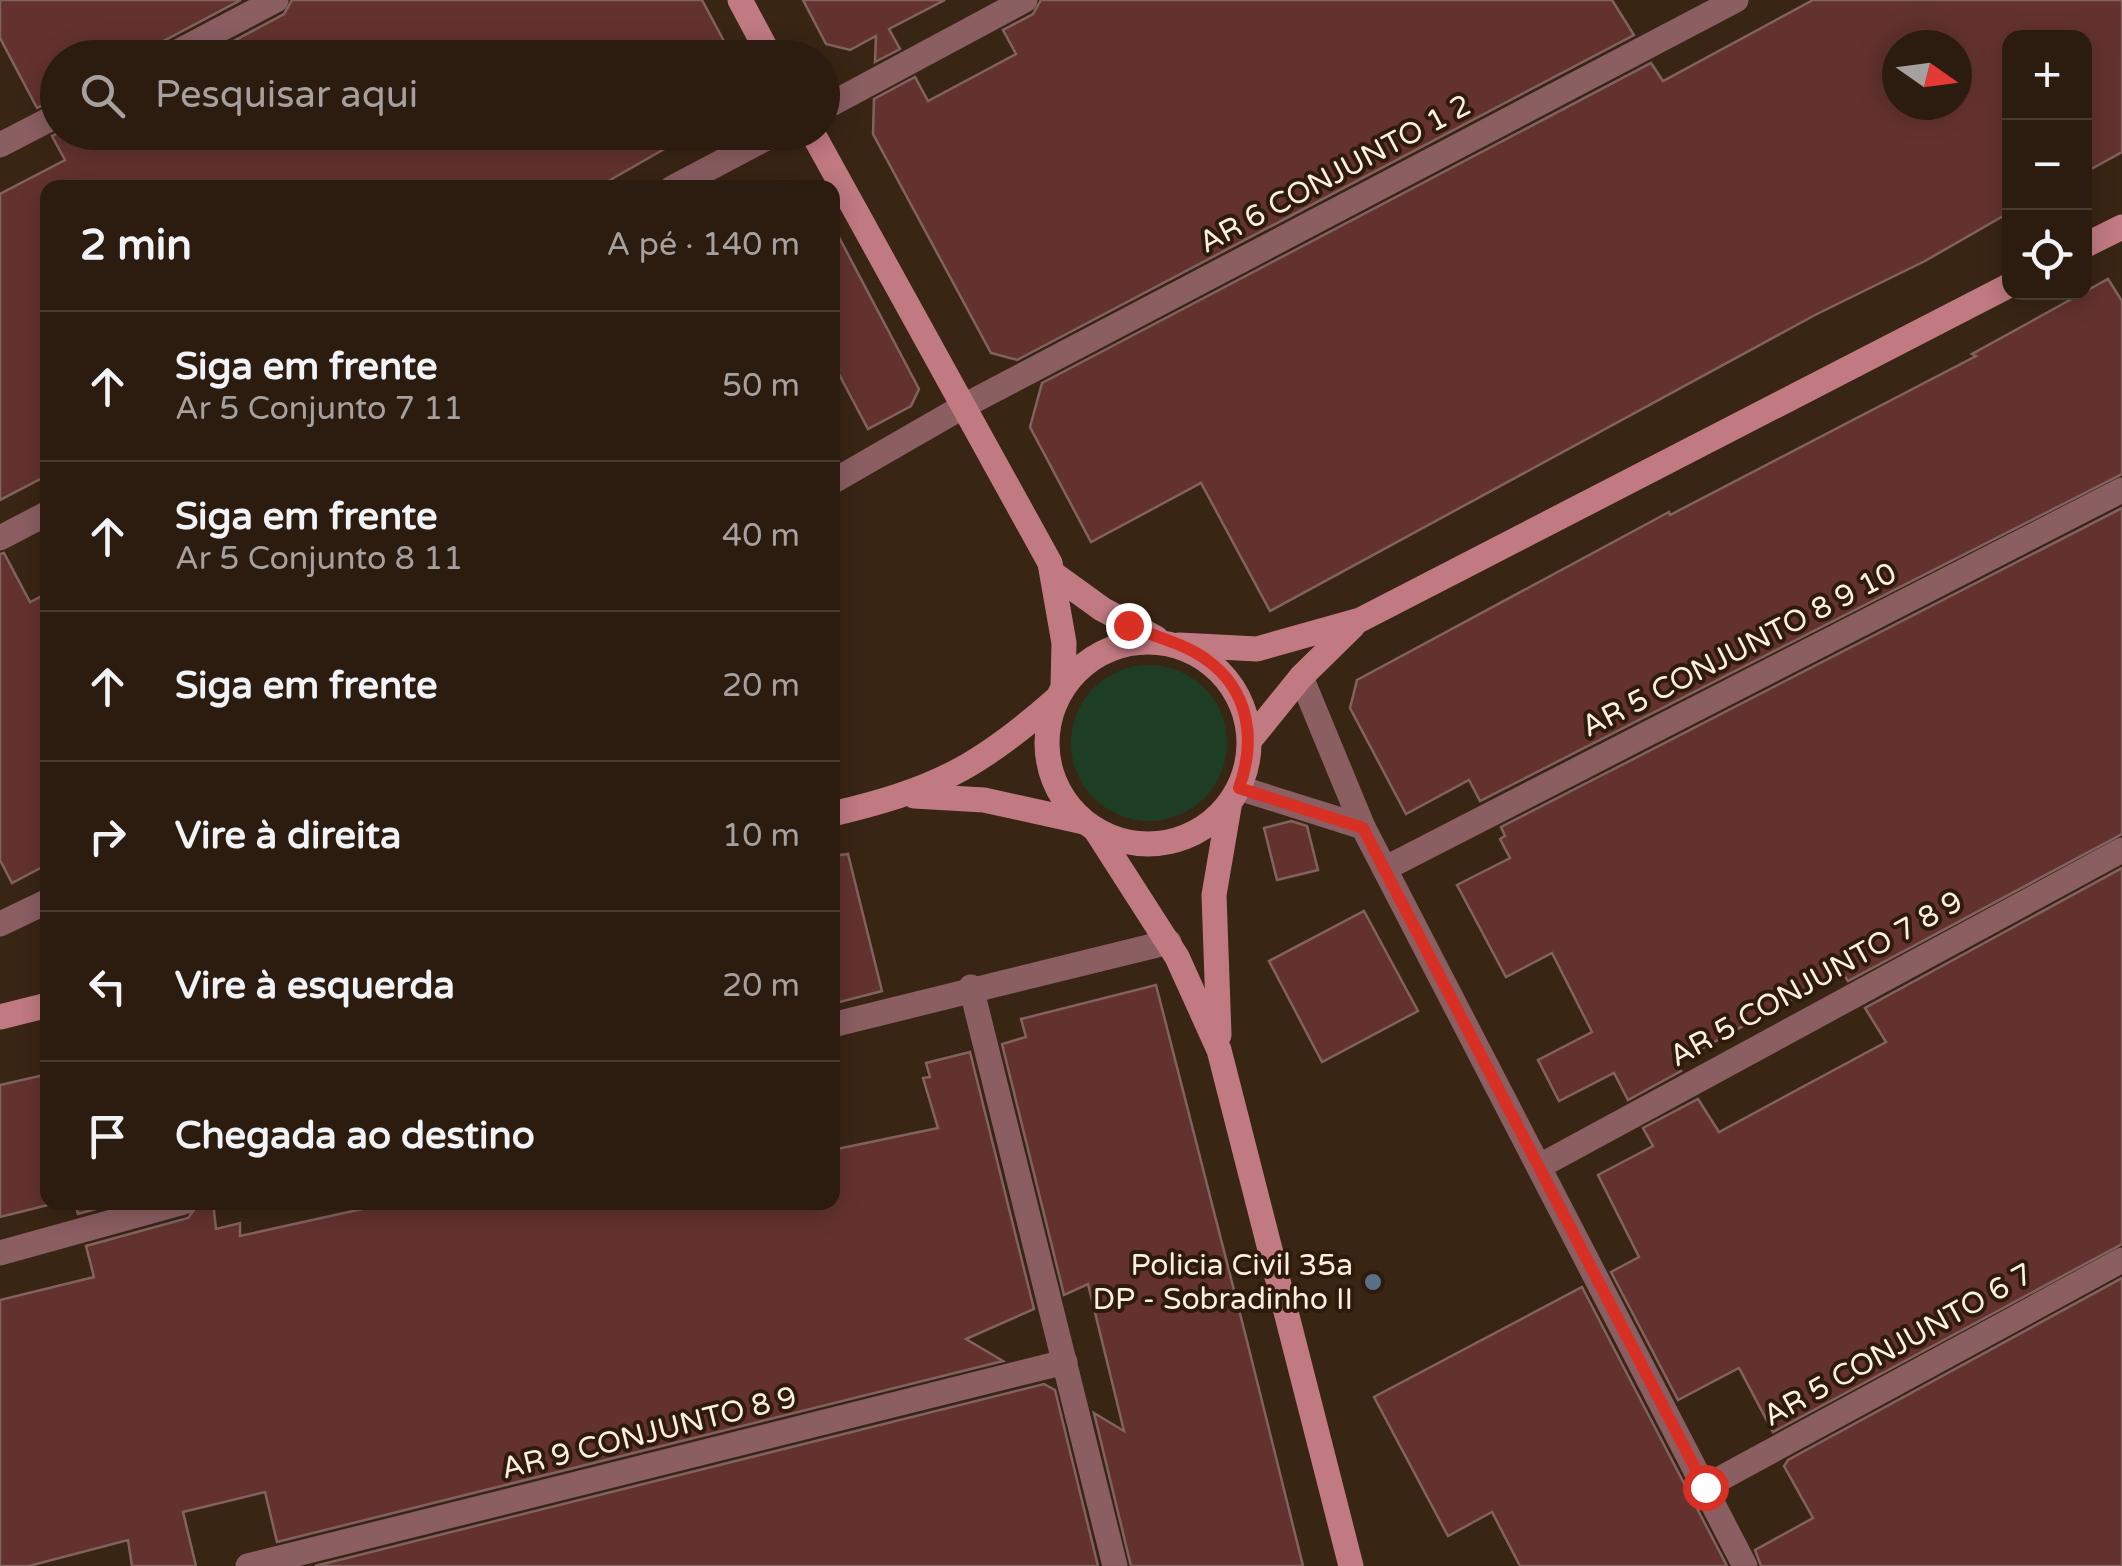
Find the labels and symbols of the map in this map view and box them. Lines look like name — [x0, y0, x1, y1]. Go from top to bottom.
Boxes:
north arrow — [1882, 30, 1972, 120]
street label: AR 6 CONJUNTO 1 2 — [1193, 87, 1477, 261]
street label: AR 5 CONJUNTO 8 9 10 — [1575, 554, 1903, 746]
route end — [1106, 603, 1152, 649]
street label: AR 5 CONJUNTO 7 8 9 — [1663, 883, 1969, 1075]
place label: Policia Civil 35a DP - Sobradinho II — [1092, 1247, 1353, 1318]
street label: AR 5 CONJUNTO 6 7 — [1757, 1255, 2039, 1435]
marker: Policia Civil 35a DP - Sobradinho II — [1362, 1271, 1384, 1293]
street label: AR 9 CONJUNTO 8 9 — [498, 1378, 800, 1488]
route start — [1683, 1465, 1729, 1511]

